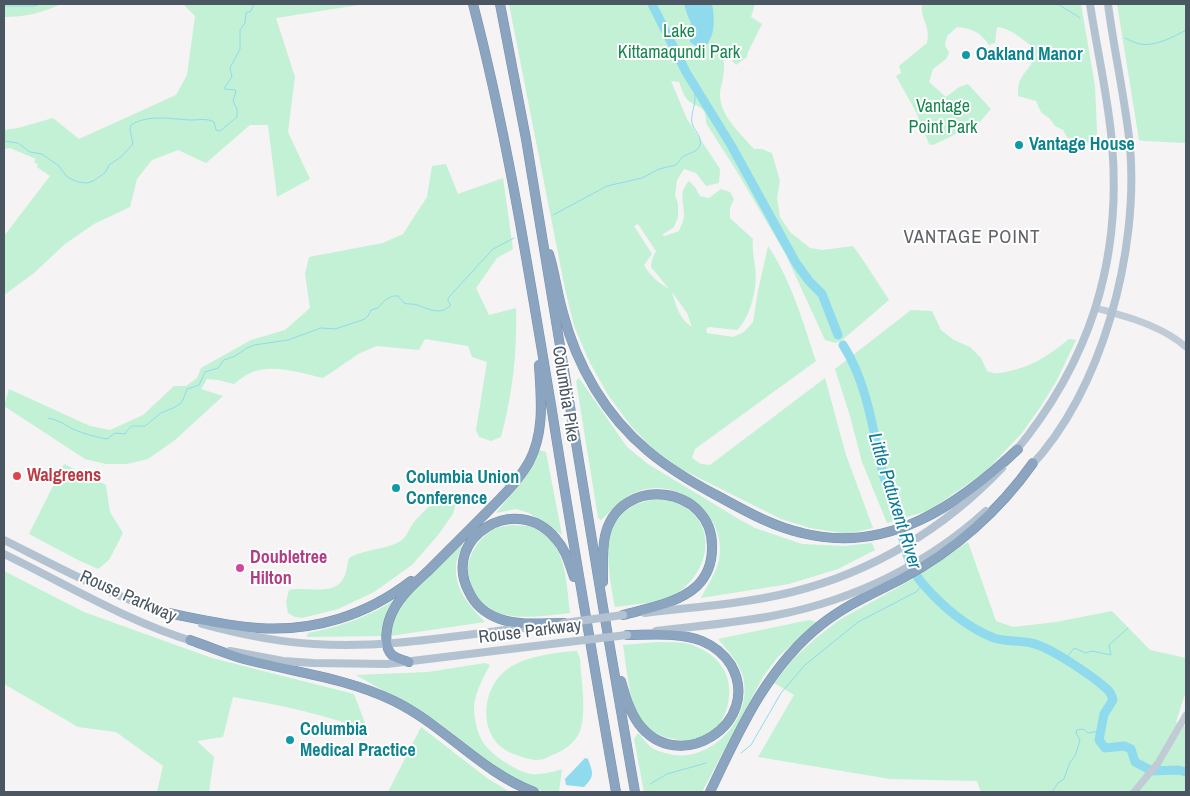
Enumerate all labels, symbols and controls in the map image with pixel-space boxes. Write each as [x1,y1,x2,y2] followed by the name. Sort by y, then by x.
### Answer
[618,21,740,64] park label: Lake Kittamaqundi Park
[976,44,1083,66] place label: Oakland Manor
[960,49,972,61] marker: Oakland Manor
[909,96,977,138] park label: Vantage Point Park
[1029,134,1135,156] place label: Vantage House
[1013,139,1025,151] marker: Vantage House
[902,227,1042,249] district label: VANTAGE POINT
[547,345,583,443] street label: Columbia Pike
[862,430,926,572] water label: Little Patuxent River
[27,465,101,487] place label: Walgreens
[406,467,519,509] place label: Columbia Union Conference
[11,470,23,482] marker: Walgreens
[390,482,402,494] marker: Columbia Union Conference
[250,547,327,590] place label: Doubletree Hilton
[234,562,246,574] marker: Doubletree Hilton
[76,566,180,628] street label: Rouse Parkway
[477,615,583,649] street label: Rouse Parkway
[300,719,416,762] place label: Columbia Medical Practice
[284,734,296,746] marker: Columbia Medical Practice

